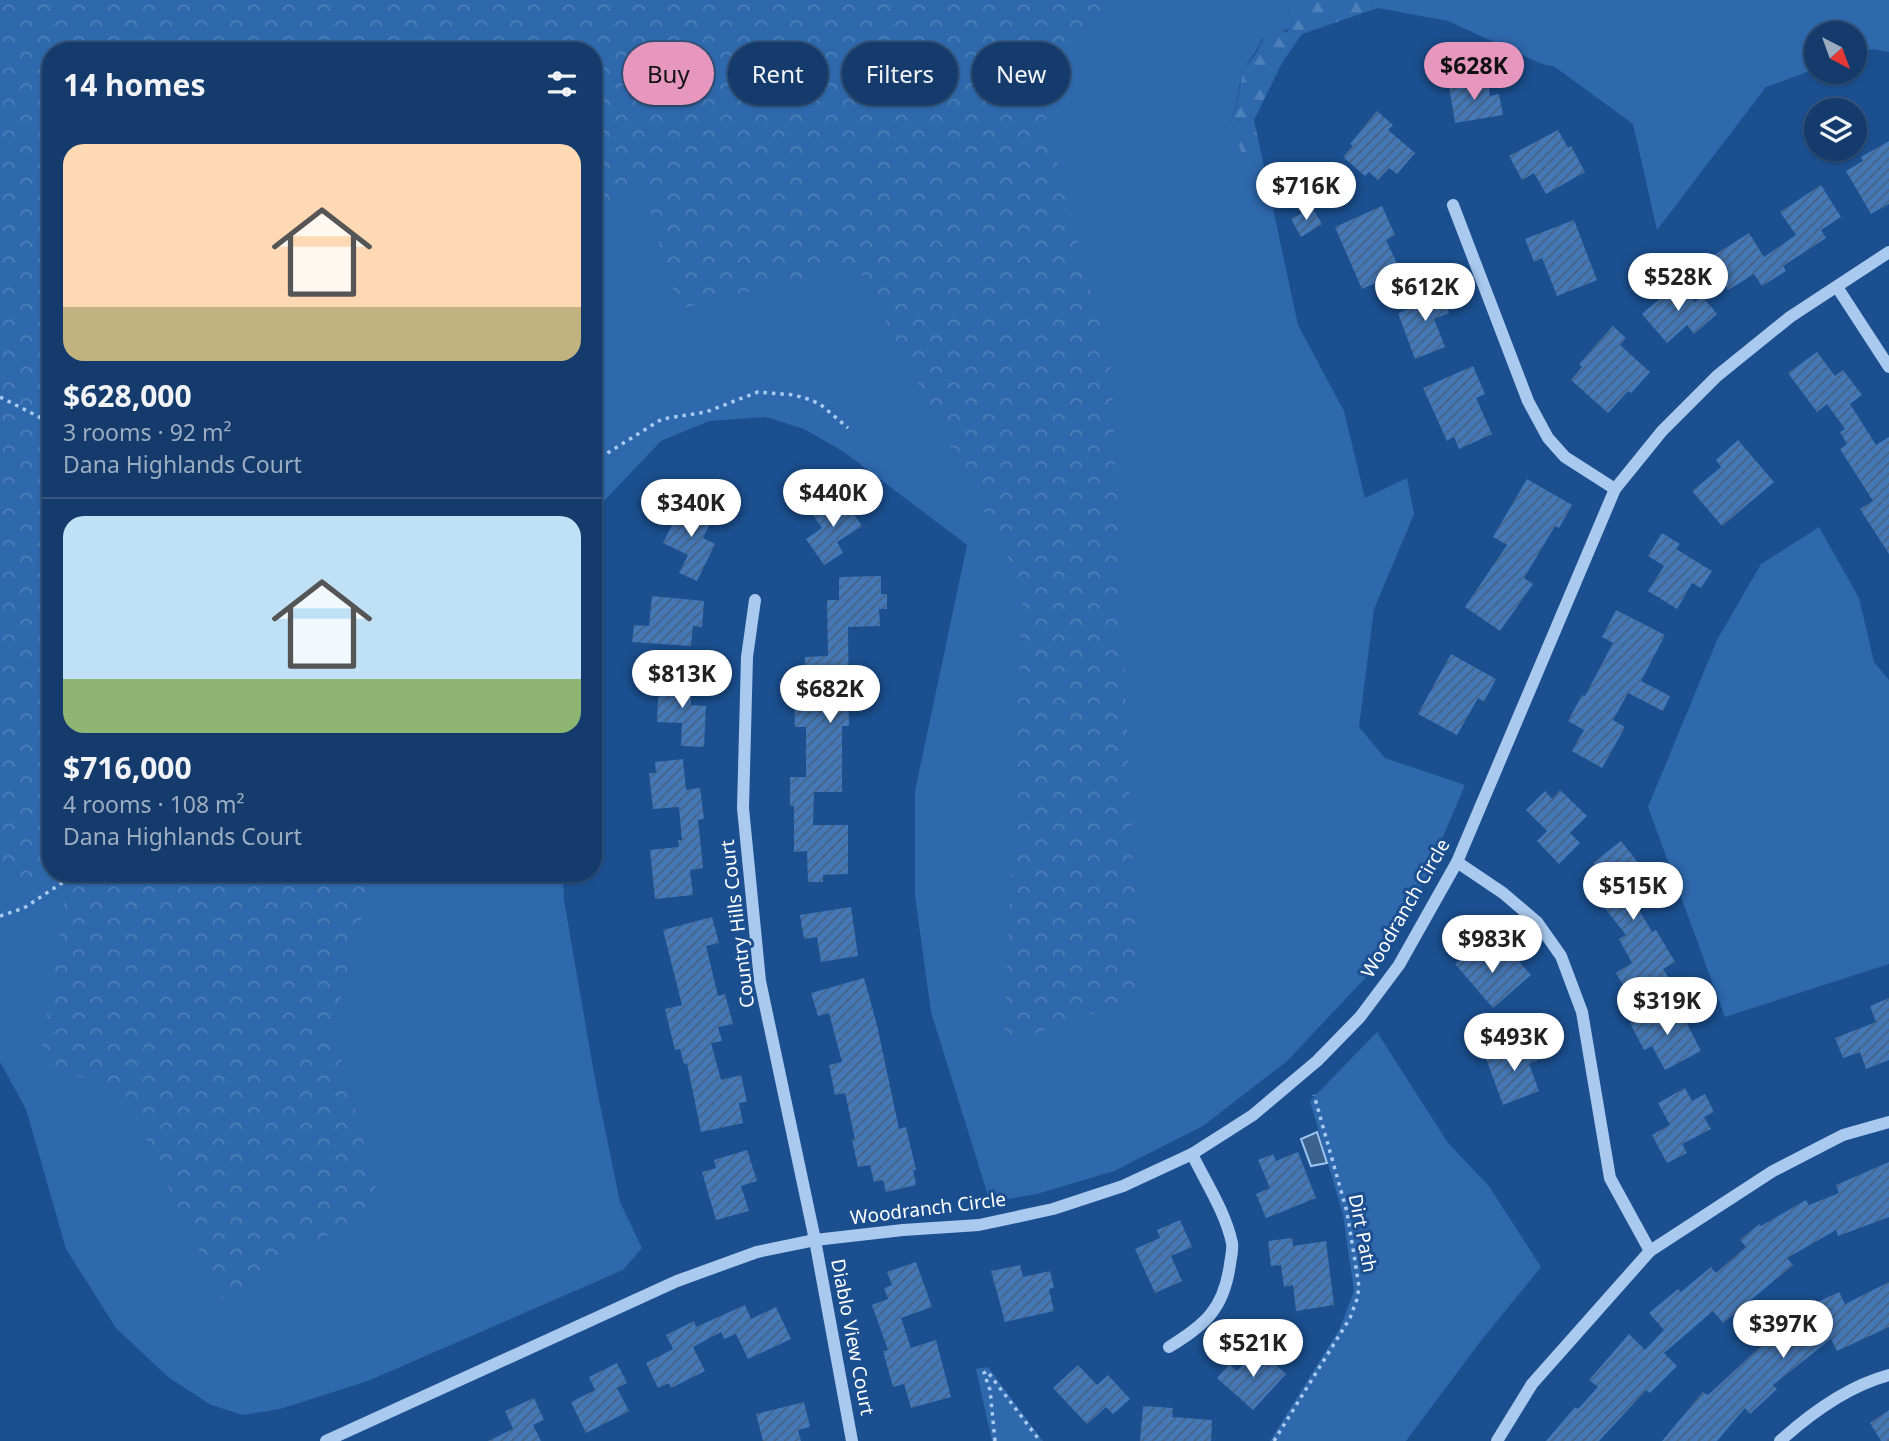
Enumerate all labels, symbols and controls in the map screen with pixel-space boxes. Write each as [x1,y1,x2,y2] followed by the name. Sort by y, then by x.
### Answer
[1804,21,1867,84] north arrow
[1804,21,1867,161] map controls
[623,42,714,105] chip: Buy
[728,42,828,105] chip: Rent
[842,42,958,105] chip: Filters
[972,42,1070,105] chip: New
[1425,42,1523,102] pin: $628K
[1440,49,1508,81] text: $628K
[63,64,206,105] text: 14 homes
[543,65,581,103] icon: filters
[1804,98,1867,161] button: layers
[1257,162,1355,222] pin: $716K
[1272,169,1340,201] text: $716K
[259,189,385,315] icon: home
[1629,254,1727,313] pin: $528K
[1644,260,1712,292] text: $528K
[1376,264,1474,323] pin: $612K
[1391,270,1459,302] text: $612K
[63,375,192,416] text: $628,000
[63,416,232,448] text: 3 rooms · 92 m²
[63,448,302,480] text: Dana Highlands Court
[784,470,882,529] pin: $440K
[799,476,867,508] text: $440K
[642,480,740,539] pin: $340K
[657,486,725,518] text: $340K
[259,561,385,687] icon: home
[633,650,731,710] pin: $813K
[648,657,716,689] text: $813K
[781,666,879,725] pin: $682K
[796,672,864,704] text: $682K
[63,747,192,788] text: $716,000
[63,788,245,820] text: 4 rooms · 108 m²
[63,820,302,852] text: Dana Highlands Court
[1355,834,1455,982] street label: Woodranch Circle
[714,838,760,1010] street label: Country Hills Court
[1584,862,1682,922] pin: $515K
[1599,869,1667,901] text: $515K
[1443,916,1541,975] pin: $983K
[1458,922,1526,954] text: $983K
[1618,978,1716,1037] pin: $319K
[1633,984,1701,1016] text: $319K
[1465,1014,1563,1073] pin: $493K
[1480,1020,1548,1052] text: $493K
[849,1186,1007,1230] street label: Woodranch Circle
[1343,1192,1383,1274] street label: Dirt Path
[825,1257,881,1418] street label: Diablo View Court
[1734,1300,1832,1360] pin: $397K
[1749,1307,1817,1339] text: $397K
[1204,1320,1302,1379] pin: $521K
[1219,1326,1287,1358] text: $521K

